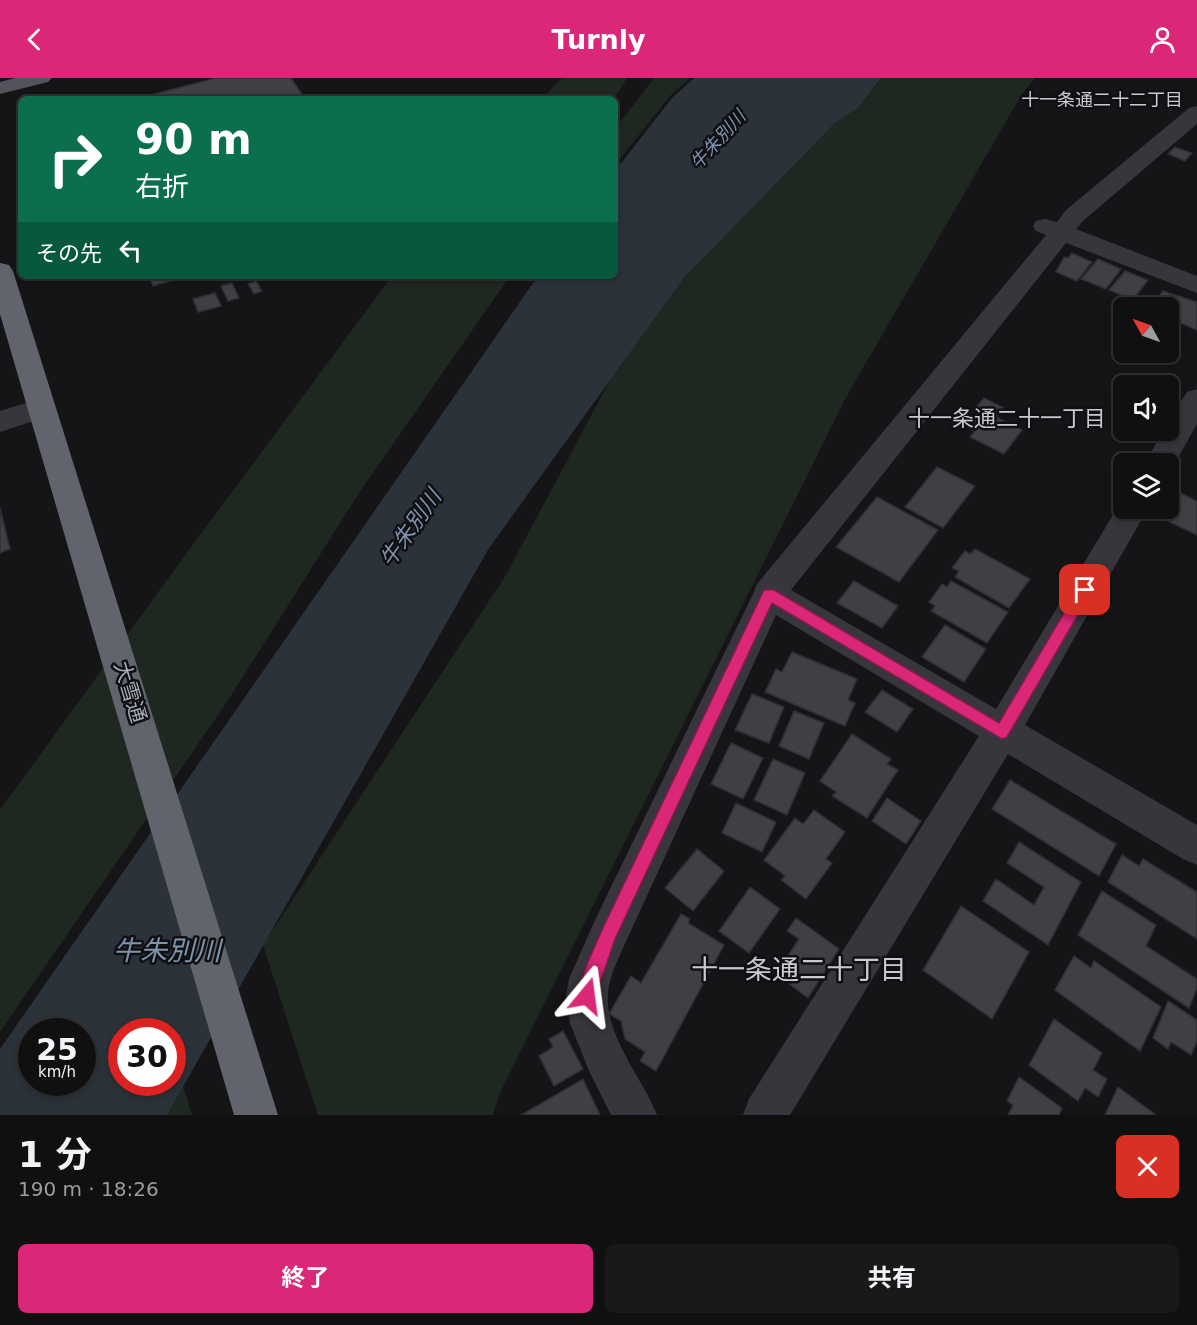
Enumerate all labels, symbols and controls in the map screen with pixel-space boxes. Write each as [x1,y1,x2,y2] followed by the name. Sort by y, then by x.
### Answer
[18,23,51,56] icon: back
[1146,23,1179,56] icon: person
[551,24,646,55] text: Turnly
[1021,89,1183,110] district label: 十一条通二十二丁目
[686,104,751,173] water label: 牛朱別川
[135,115,252,164] text: 90 m
[36,120,114,198] icon: right
[135,171,189,202] text: 右折
[114,234,147,267] icon: left
[36,241,102,266] text: その先
[1113,297,1179,363] north arrow
[1113,297,1179,519] map controls
[1113,375,1179,441] button: sound
[908,406,1106,431] district label: 十一条通二十一丁目
[1113,453,1179,519] button: layers
[375,483,447,572] water label: 牛朱別川
[1059,564,1110,615] pin
[1068,573,1101,606] icon: arrive
[109,658,151,726] street label: 大雪通
[113,935,224,966] water label: 牛朱別川
[691,954,907,985] district label: 十一条通二十丁目
[555,964,619,1028] position arrow
[108,1018,186,1096] speed limit sign: 30
[36,1032,78,1067] text: 25
[38,1063,76,1081] text: km/h
[18,1134,92,1175] text: 1 分
[1116,1135,1179,1198] button: close
[18,1177,159,1201] text: 190 m · 18:26
[18,1244,593,1313] button: 終了
[605,1244,1179,1313] button: 共有

